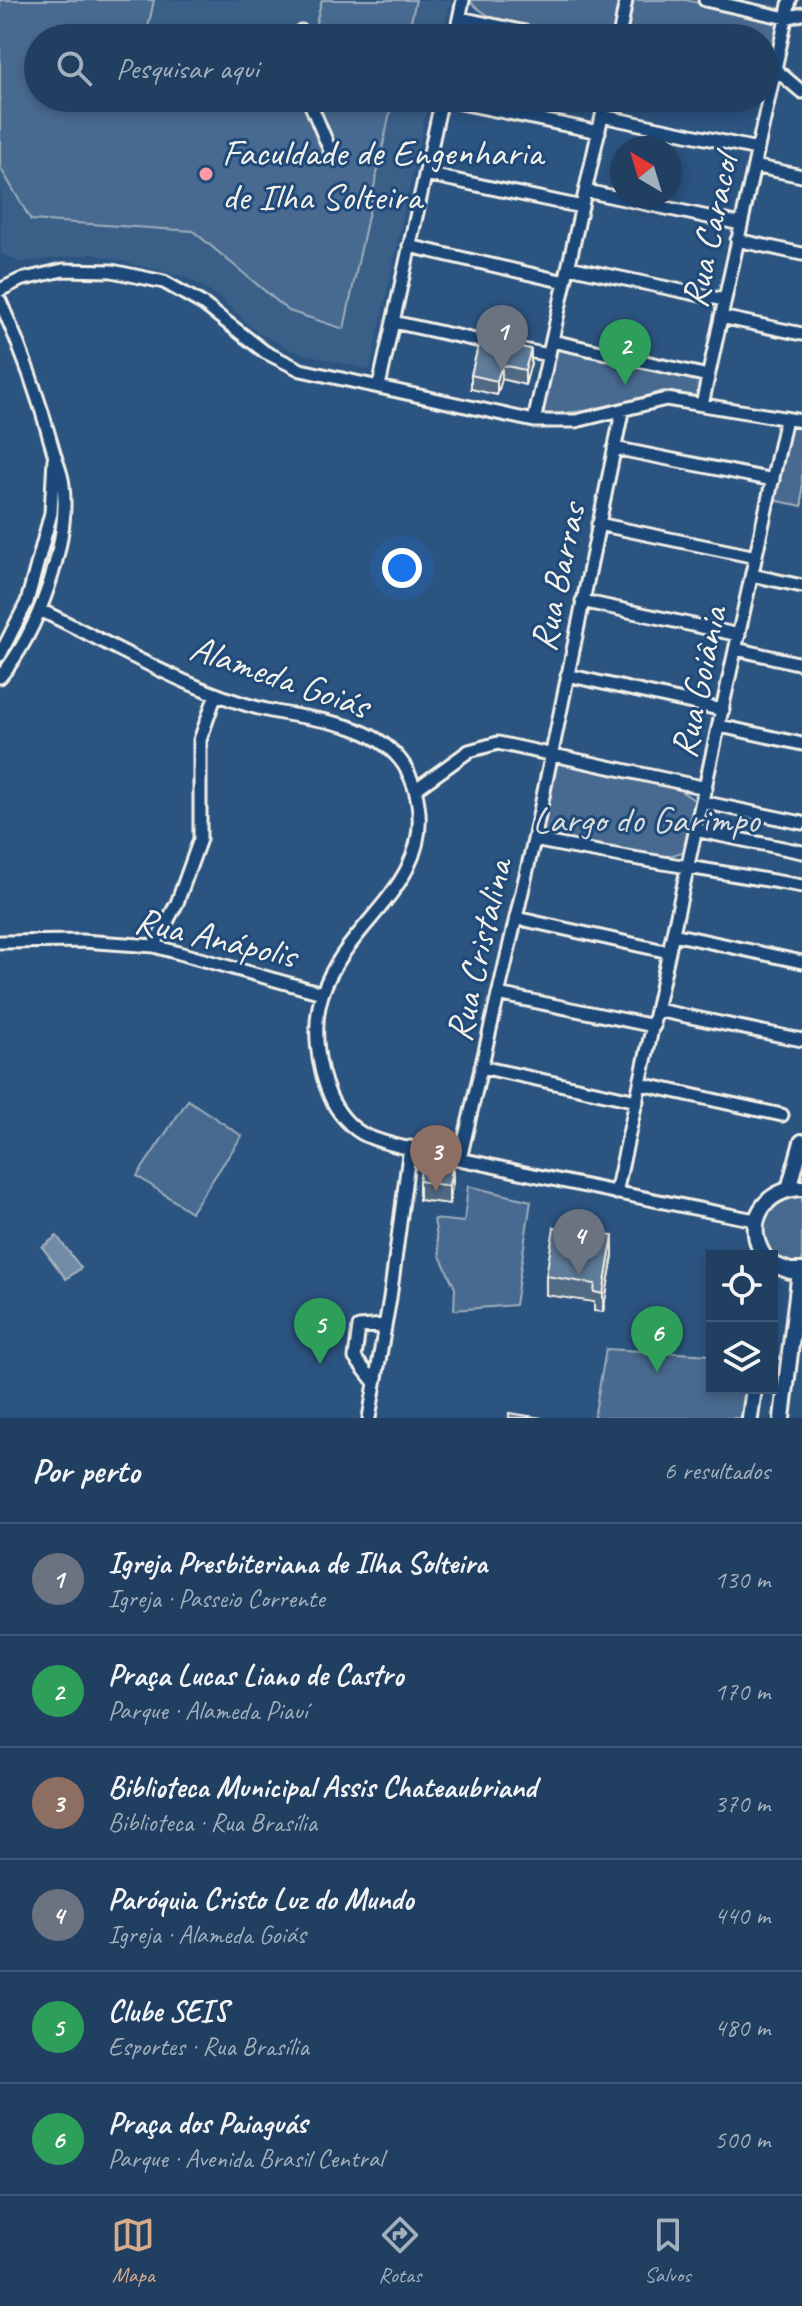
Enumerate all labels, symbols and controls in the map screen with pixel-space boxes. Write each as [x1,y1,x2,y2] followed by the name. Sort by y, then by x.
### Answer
[24,24,778,112] search box
[52,46,96,90] icon: search
[116,49,259,87] text: Pesquisar aqui
[222,129,546,220] place label: Faculdade de Engenharia de Ilha Solteira
[610,136,682,208] north arrow
[670,144,750,312] street label: Rua Caracol
[197,165,215,183] marker: Faculdade de Engenharia de Ilha Solteira
[476,305,528,371] pin: 1
[599,319,651,385] pin: 2
[519,496,597,655] street label: Rua Barras
[382,548,422,588] your location
[660,600,738,762] street label: Rua Goiânia
[184,624,379,730] street label: Alameda Goiás
[532,796,761,843] park label: Largo do Garimpo
[435,851,523,1046] street label: Rua Cristalina
[130,896,304,980] street label: Rua Anápolis
[410,1125,462,1191] pin: 3
[553,1209,605,1275] pin: 4
[706,1250,778,1394] map controls
[706,1250,778,1322] button: locate
[294,1298,346,1364] pin: 5
[631,1306,683,1372] pin: 6
[706,1322,778,1394] button: layers
[32,1449,140,1492] text: Por perto
[664,1454,770,1487] text: 6 resultados
[108,1544,487,1582] text: Igreja Presbiteriana de Ilha Solteira
[52,1563,64,1596] text: 1
[714,1563,770,1596] text: 130 m
[108,1582,325,1615] text: Igreja · Passeio Corrente
[108,1656,403,1694] text: Praça Lucas Liano de Castro
[52,1675,64,1708] text: 2
[714,1675,770,1708] text: 170 m
[108,1694,308,1727] text: Parque · Alameda Piauí
[108,1768,536,1806] text: Biblioteca Municipal Assis Chateaubriand
[52,1787,64,1820] text: 3
[714,1787,770,1820] text: 370 m
[108,1806,317,1839] text: Biblioteca · Rua Brasília
[108,1880,413,1918] text: Paróquia Cristo Luz do Mundo
[52,1899,64,1932] text: 4
[714,1899,770,1932] text: 440 m
[108,1918,306,1951] text: Igreja · Alameda Goiás
[108,1992,228,2030] text: Clube SEIS
[52,2011,64,2044] text: 5
[714,2011,770,2044] text: 480 m
[108,2030,309,2063] text: Esportes · Rua Brasília
[108,2104,307,2142] text: Praça dos Paiaguás
[52,2123,64,2156] text: 6
[714,2123,770,2156] text: 500 m
[108,2142,383,2175] text: Parque · Avenida Brasil Central
[111,2213,155,2289] tab: Mapa
[378,2213,422,2289] tab: Rotas
[644,2213,691,2289] tab: Salvos

